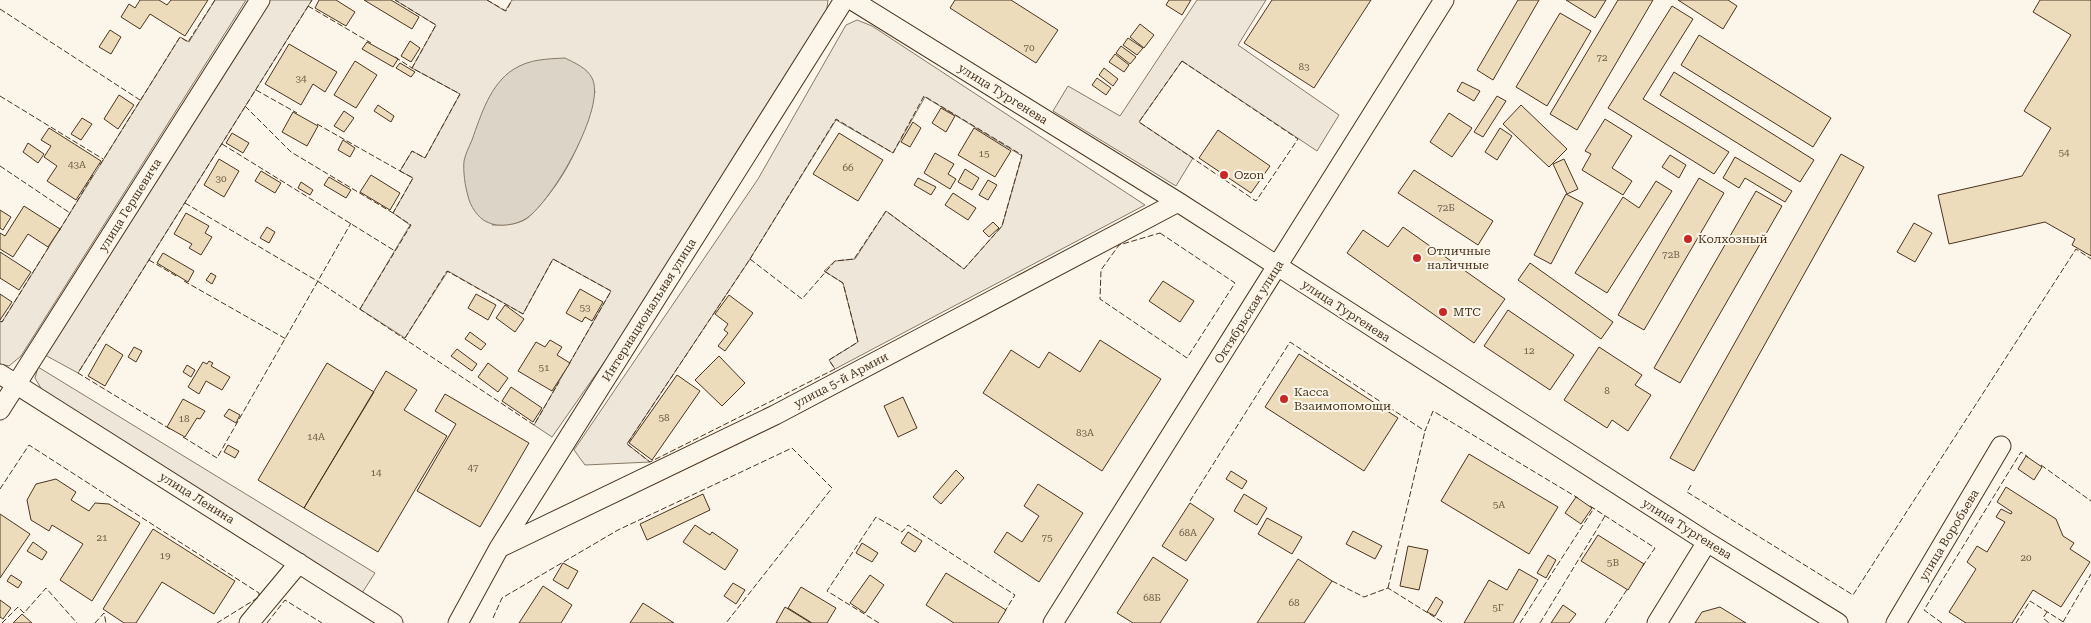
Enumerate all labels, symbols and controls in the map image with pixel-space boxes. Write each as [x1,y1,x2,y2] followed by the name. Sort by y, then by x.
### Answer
[1023,42,1035,53] house number: 70
[1596,52,1608,63] house number: 72
[956,61,1051,127] street label: улица Тургенева
[1298,61,1310,72] house number: 83
[295,73,307,84] house number: 34
[2058,147,2070,158] house number: 54
[978,148,990,159] house number: 15
[96,156,164,254] street label: улица Гершевича
[68,159,86,170] house number: 43А
[842,162,854,173] house number: 66
[1234,168,1265,182] place label: Ozon
[1218,169,1230,181] marker: Ozon
[215,173,227,184] house number: 30
[1437,202,1455,213] house number: 72Б
[1698,232,1768,246] place label: Колхозный
[1682,233,1694,245] marker: Колхозный
[599,236,699,384] street label: Интернациональная улица
[1427,244,1491,272] place label: Отличные наличные
[1662,249,1680,260] house number: 72В
[1411,252,1423,264] marker: Отличные наличные
[1212,257,1287,366] street label: Октябрьская улица
[1299,277,1393,345] street label: улица Тургенева
[579,302,591,313] house number: 53
[1453,305,1481,319] place label: МТС
[1437,306,1449,318] marker: МТС
[1523,345,1535,356] house number: 12
[791,349,891,411] street label: улица 5-й Армии
[538,362,550,373] house number: 51
[1294,385,1391,413] place label: Касса Взаимопомощи
[1604,385,1610,396] house number: 8
[1278,393,1290,405] marker: Касса Взаимопомощи
[658,412,670,423] house number: 58
[178,413,190,424] house number: 18
[1076,427,1094,438] house number: 83А
[307,431,325,442] house number: 14А
[467,462,479,473] house number: 47
[370,467,382,478] house number: 14
[157,469,237,527] street label: улица Ленина
[1916,486,1982,583] street label: улица Воробьева
[1640,496,1735,562] street label: улица Тургенева
[1493,499,1505,510] house number: 5А
[1179,527,1197,538] house number: 68А
[96,532,108,543] house number: 21
[1041,532,1053,543] house number: 75
[159,550,171,561] house number: 19
[2020,552,2032,563] house number: 20
[1607,557,1619,568] house number: 5В
[1143,592,1161,603] house number: 68Б
[1288,597,1300,608] house number: 68
[1492,602,1504,613] house number: 5Г

